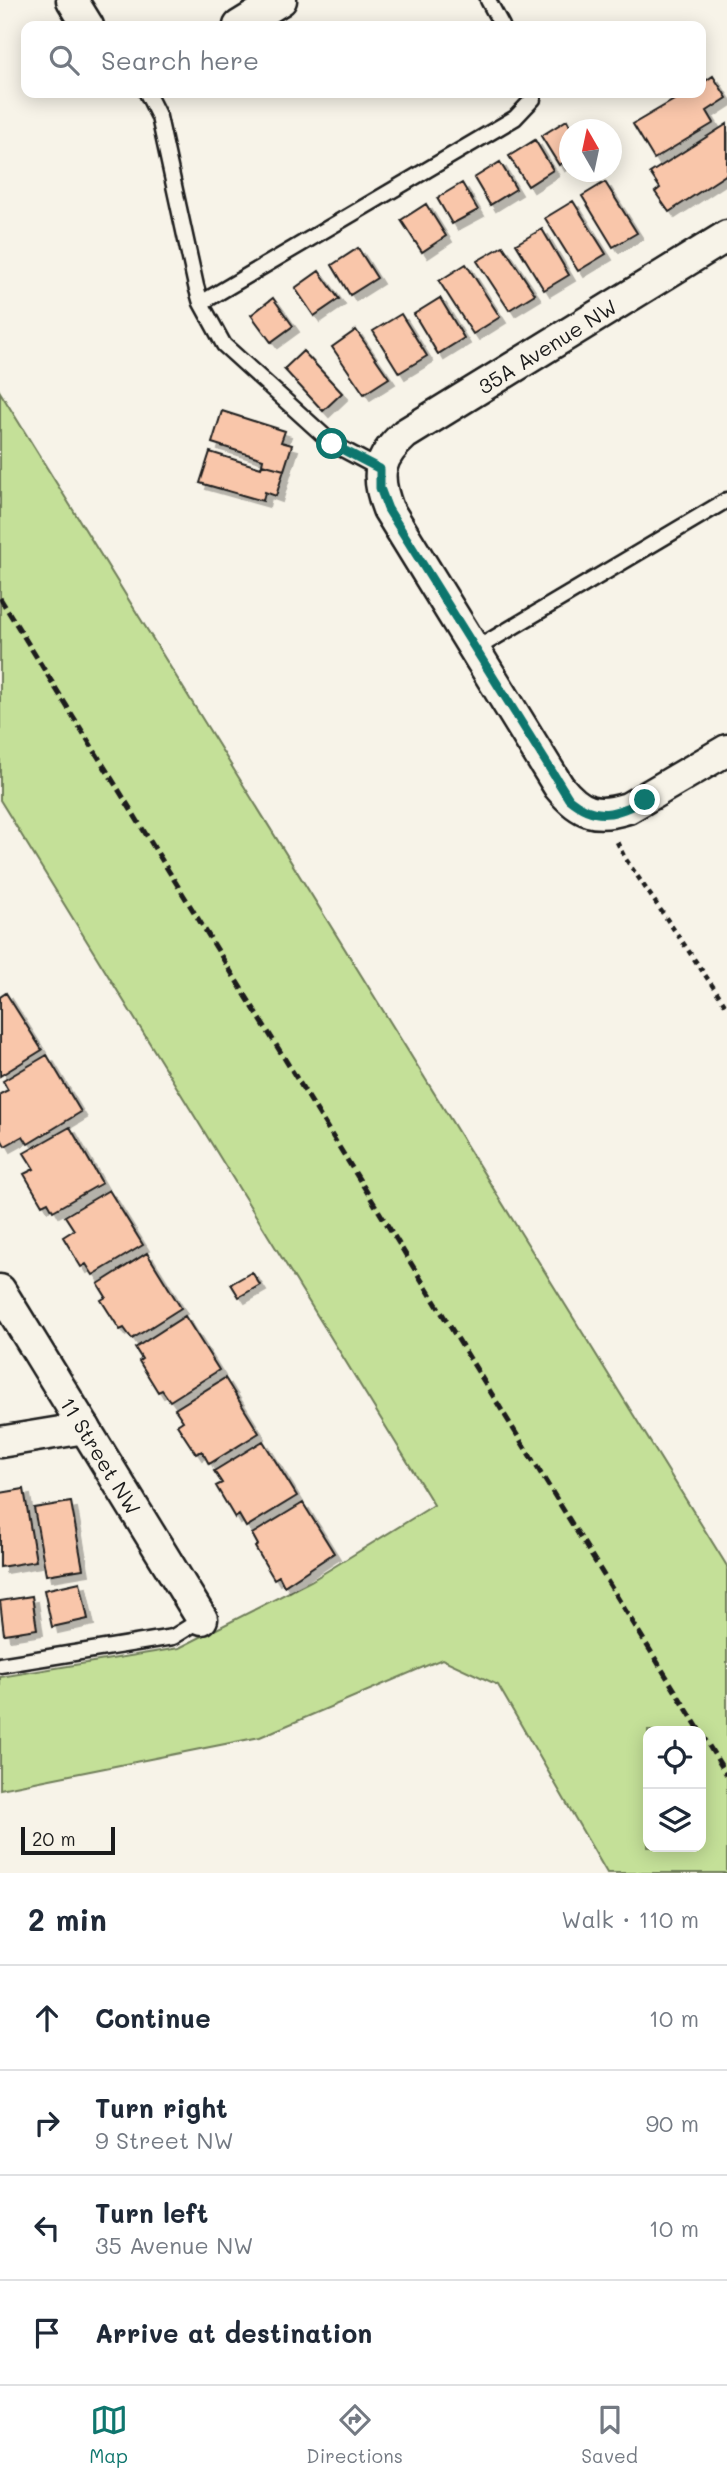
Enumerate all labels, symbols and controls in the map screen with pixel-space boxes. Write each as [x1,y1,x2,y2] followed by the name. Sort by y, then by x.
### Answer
[21,21,706,98] search box
[45,41,83,79] icon: search
[101,43,259,77] text: Search here
[559,119,622,182] north arrow
[472,292,622,400] street label: 35A Avenue NW
[316,428,347,459] route start
[629,784,660,815] route end
[55,1392,148,1519] street label: 11 Street NW
[643,1726,706,1852] map controls
[643,1726,706,1789] button: locate
[643,1789,706,1852] button: layers
[21,1824,116,1856] scale bar
[32,1826,76,1851] text: 20 m
[28,1899,107,1939] text: 2 min
[561,1904,699,1934] text: Walk · 110 m
[28,1999,66,2037] icon: ahead
[95,2001,211,2035] text: Continue
[649,2003,699,2033] text: 10 m
[95,2091,228,2125] text: Turn right
[28,2104,66,2142] icon: right
[646,2108,699,2138] text: 90 m
[95,2125,234,2155] text: 9 Street NW
[95,2196,208,2230] text: Turn left
[28,2209,66,2247] icon: left
[649,2213,699,2243] text: 10 m
[95,2230,253,2260] text: 35 Avenue NW
[28,2314,66,2352] icon: arrive
[95,2316,372,2350] text: Arrive at destination
[89,2401,128,2468] tab: Map
[306,2401,403,2468] tab: Directions
[581,2401,638,2468] tab: Saved

